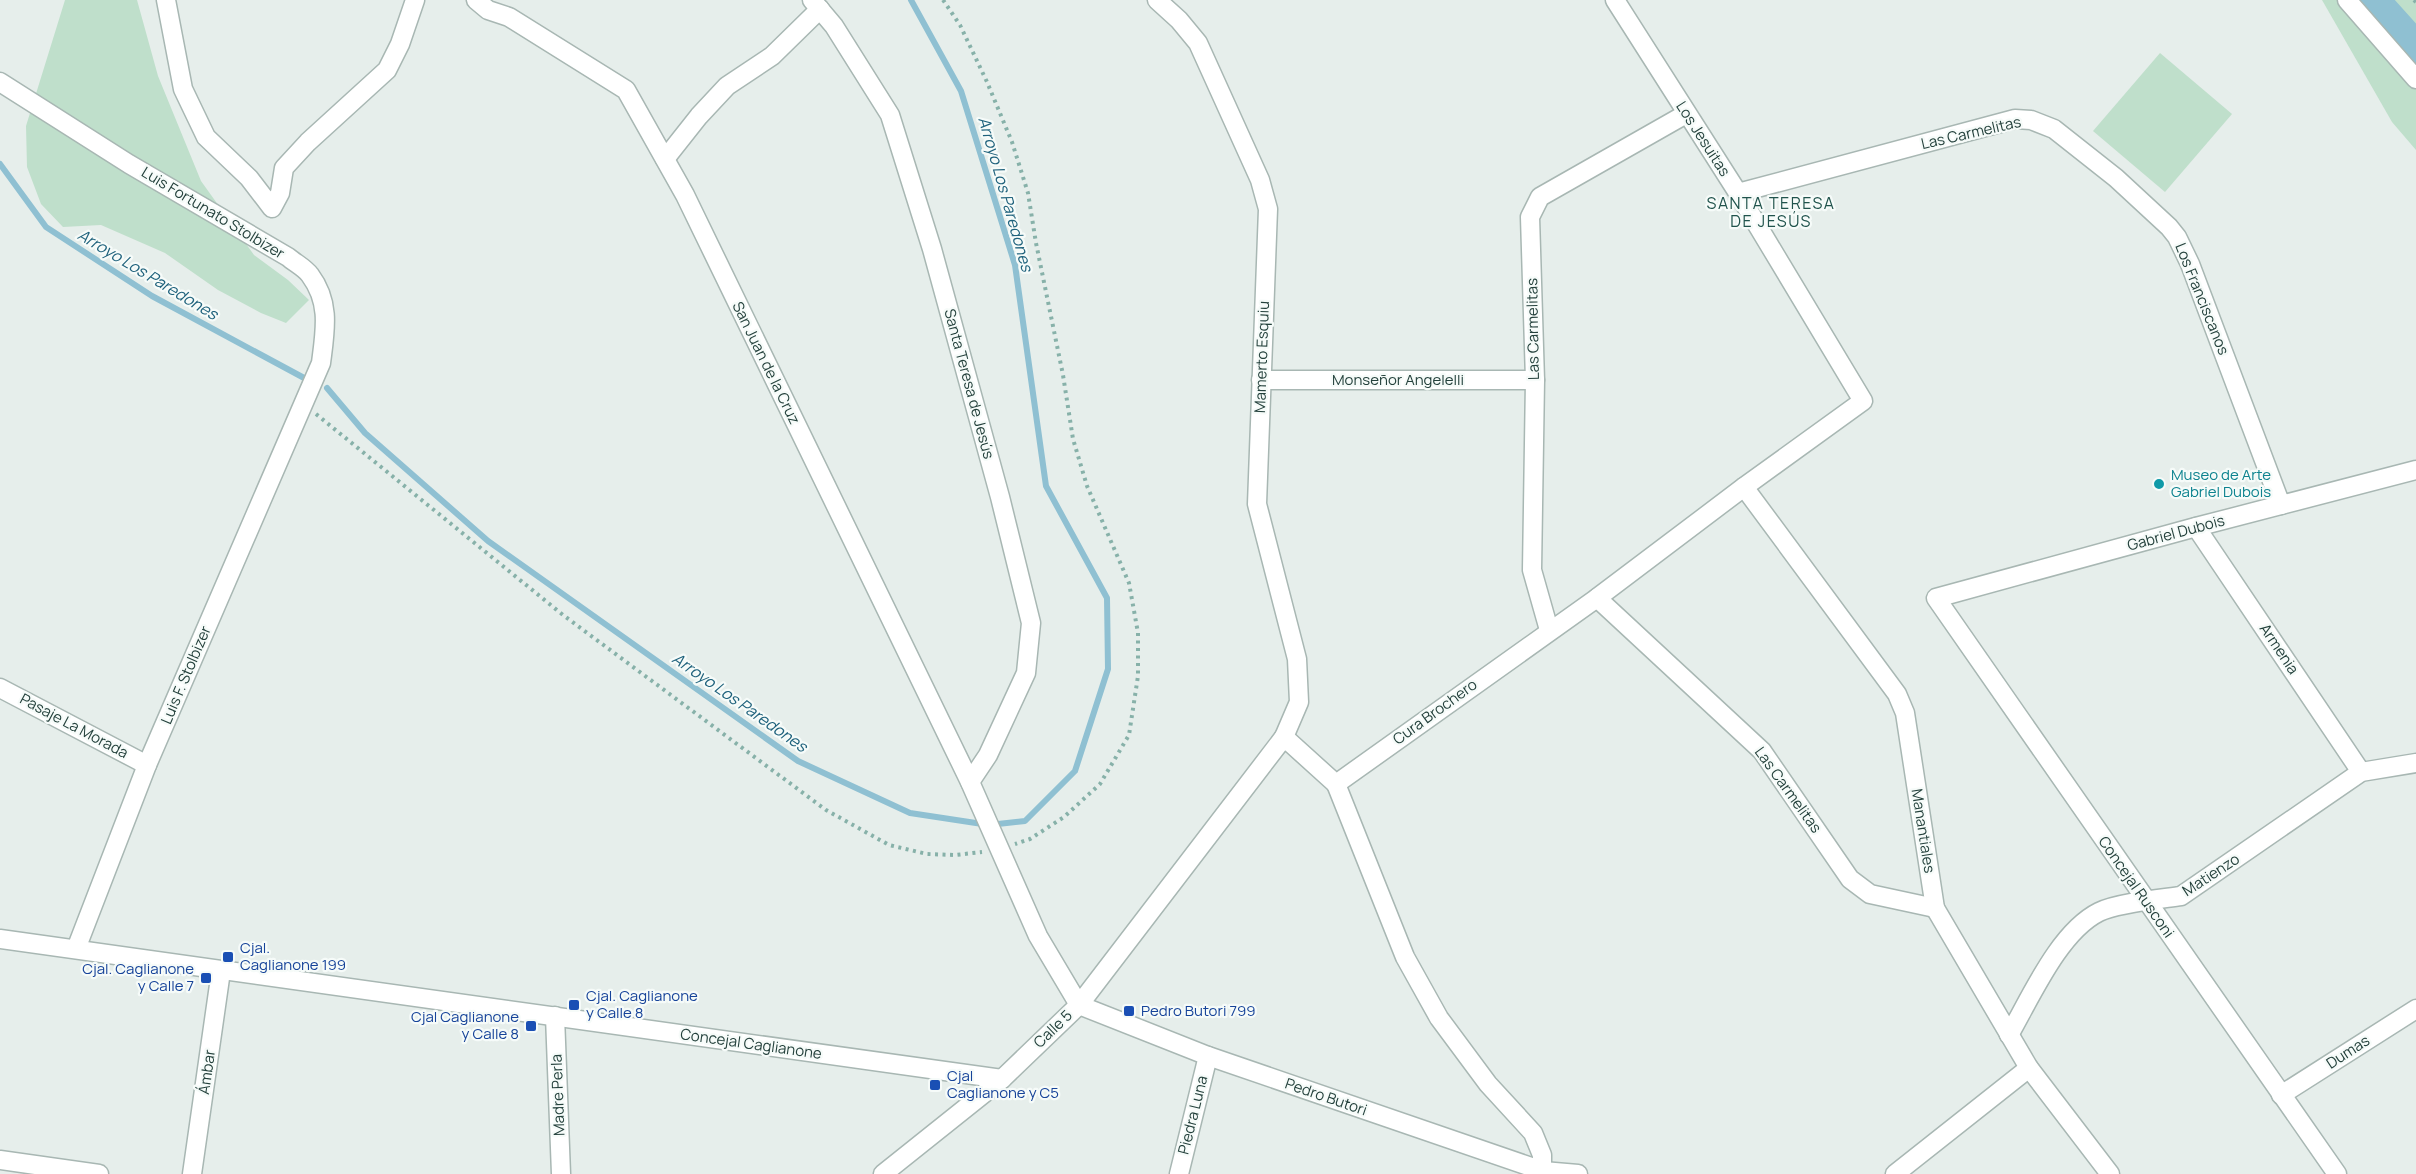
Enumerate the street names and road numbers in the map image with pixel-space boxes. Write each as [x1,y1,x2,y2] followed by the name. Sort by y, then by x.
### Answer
[1671,97,1736,180] street label: Los Jesuitas
[1919,111,2023,154] street label: Las Carmelitas
[138,161,289,264] street label: Luis Fortunato Stolbizer
[2170,240,2234,358] street label: Los Franciscanos
[1521,278,1544,380] street label: Las Carmelitas
[728,298,805,428] street label: San Juan de la Cruz
[1249,301,1274,413] street label: Mamerto Esquiu
[939,306,1000,461] street label: Santa Teresa de Jesús
[1332,369,1464,390] street label: Monseñor Angelelli
[2125,509,2227,556] street label: Gabriel Dubois
[2255,619,2304,678] street label: Armenia
[155,622,216,727] street label: Luis F. Stolbizer
[1388,674,1481,749] street label: Cura Brochero
[16,688,132,763] street label: Pasaje La Morada
[1750,742,1827,837] street label: Las Carmelitas
[1906,787,1941,875] street label: Manantiales
[2094,832,2179,942] street label: Concejal Rusconi
[2178,848,2243,901] street label: Matienzo
[1029,1005,1077,1052] street label: Calle 5
[679,1023,823,1064] street label: Concejal Caglianone
[2322,1030,2374,1073] street label: Dumas
[193,1048,220,1096] street label: Ámbar
[546,1054,569,1136] street label: Madre Perla
[1173,1073,1212,1156] street label: Piedra Luna
[1282,1073,1370,1120] street label: Pedro Butori

